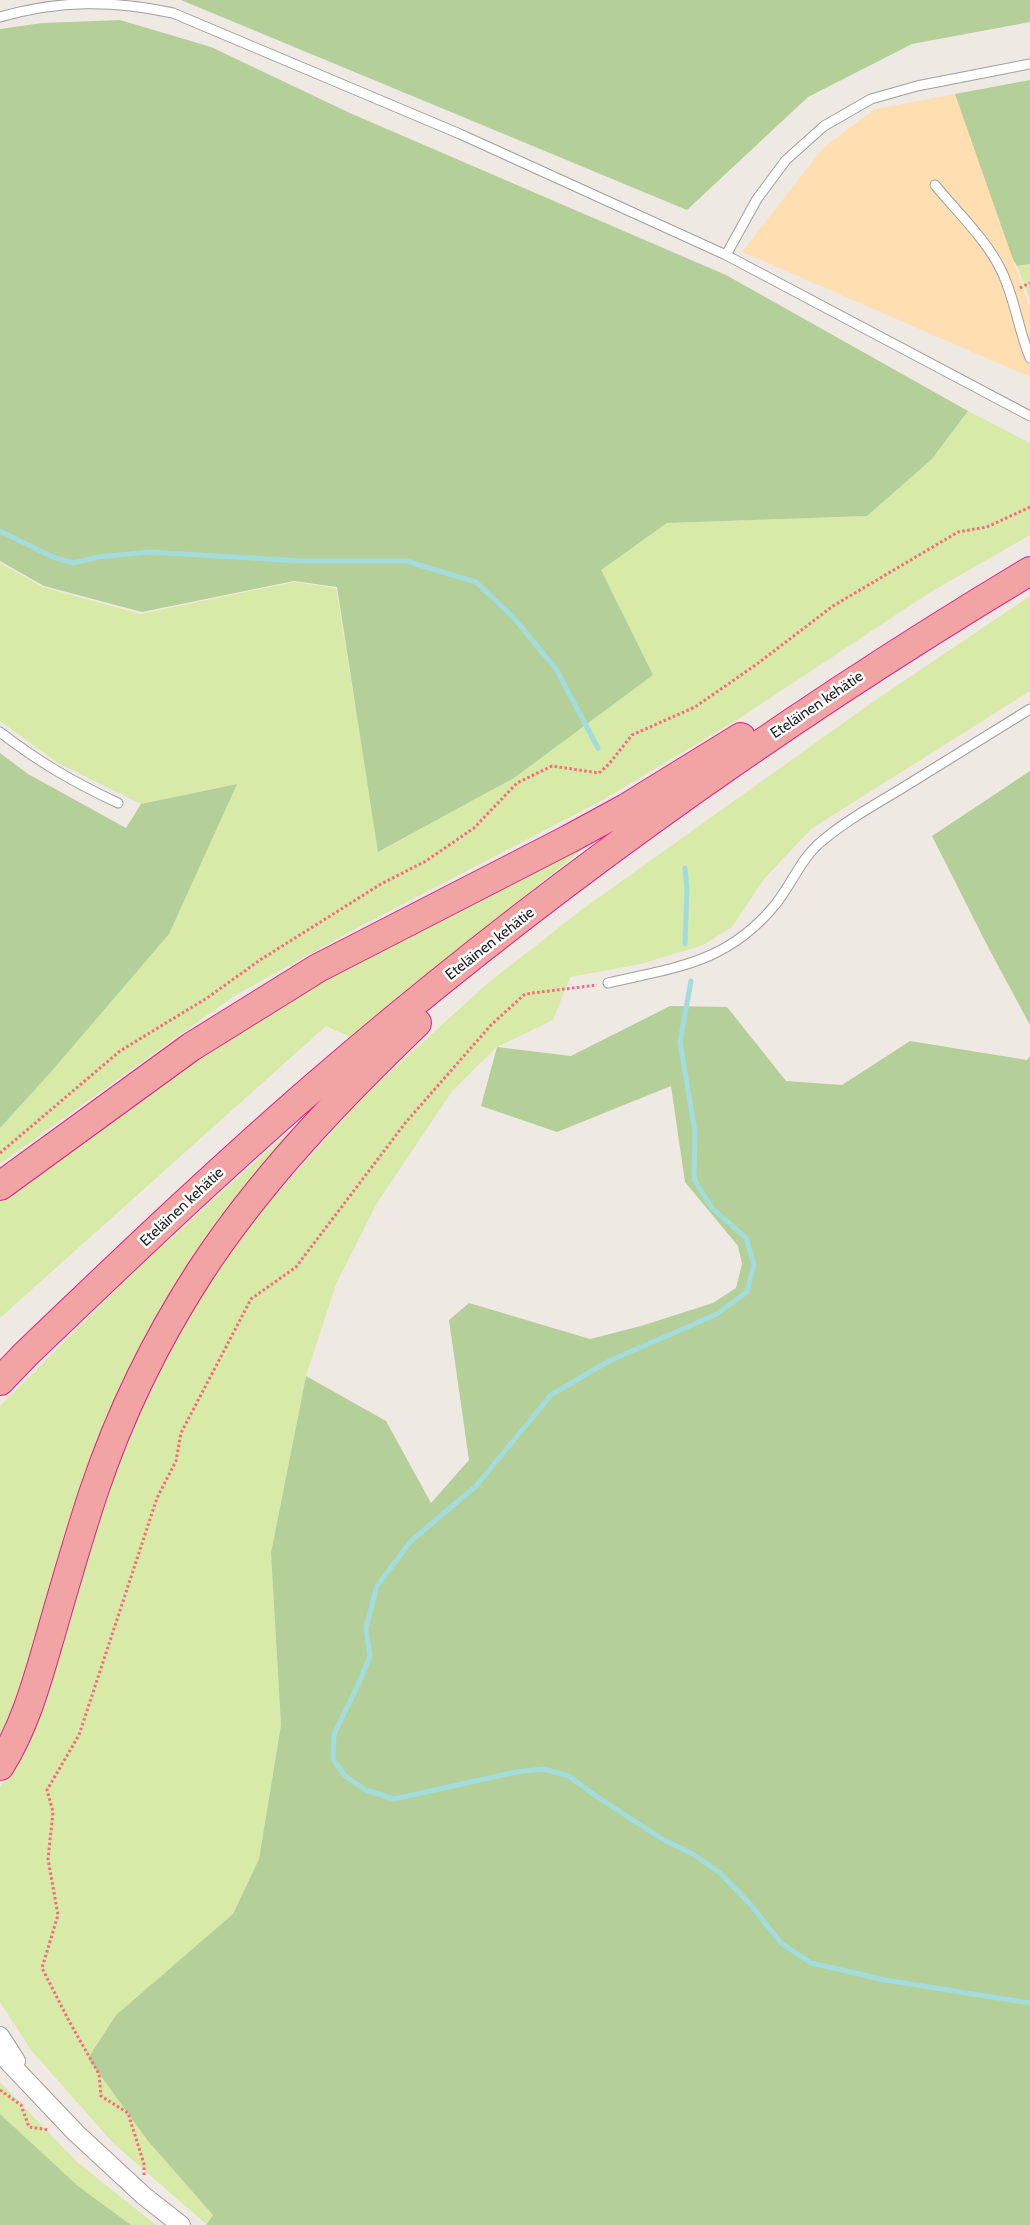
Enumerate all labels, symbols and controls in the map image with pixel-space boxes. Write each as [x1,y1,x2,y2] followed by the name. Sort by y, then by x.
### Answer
[767,667,867,743] street label: Eteläinen kehätie
[442,904,538,984] street label: Eteläinen kehätie
[136,1164,228,1250] street label: Eteläinen kehätie

